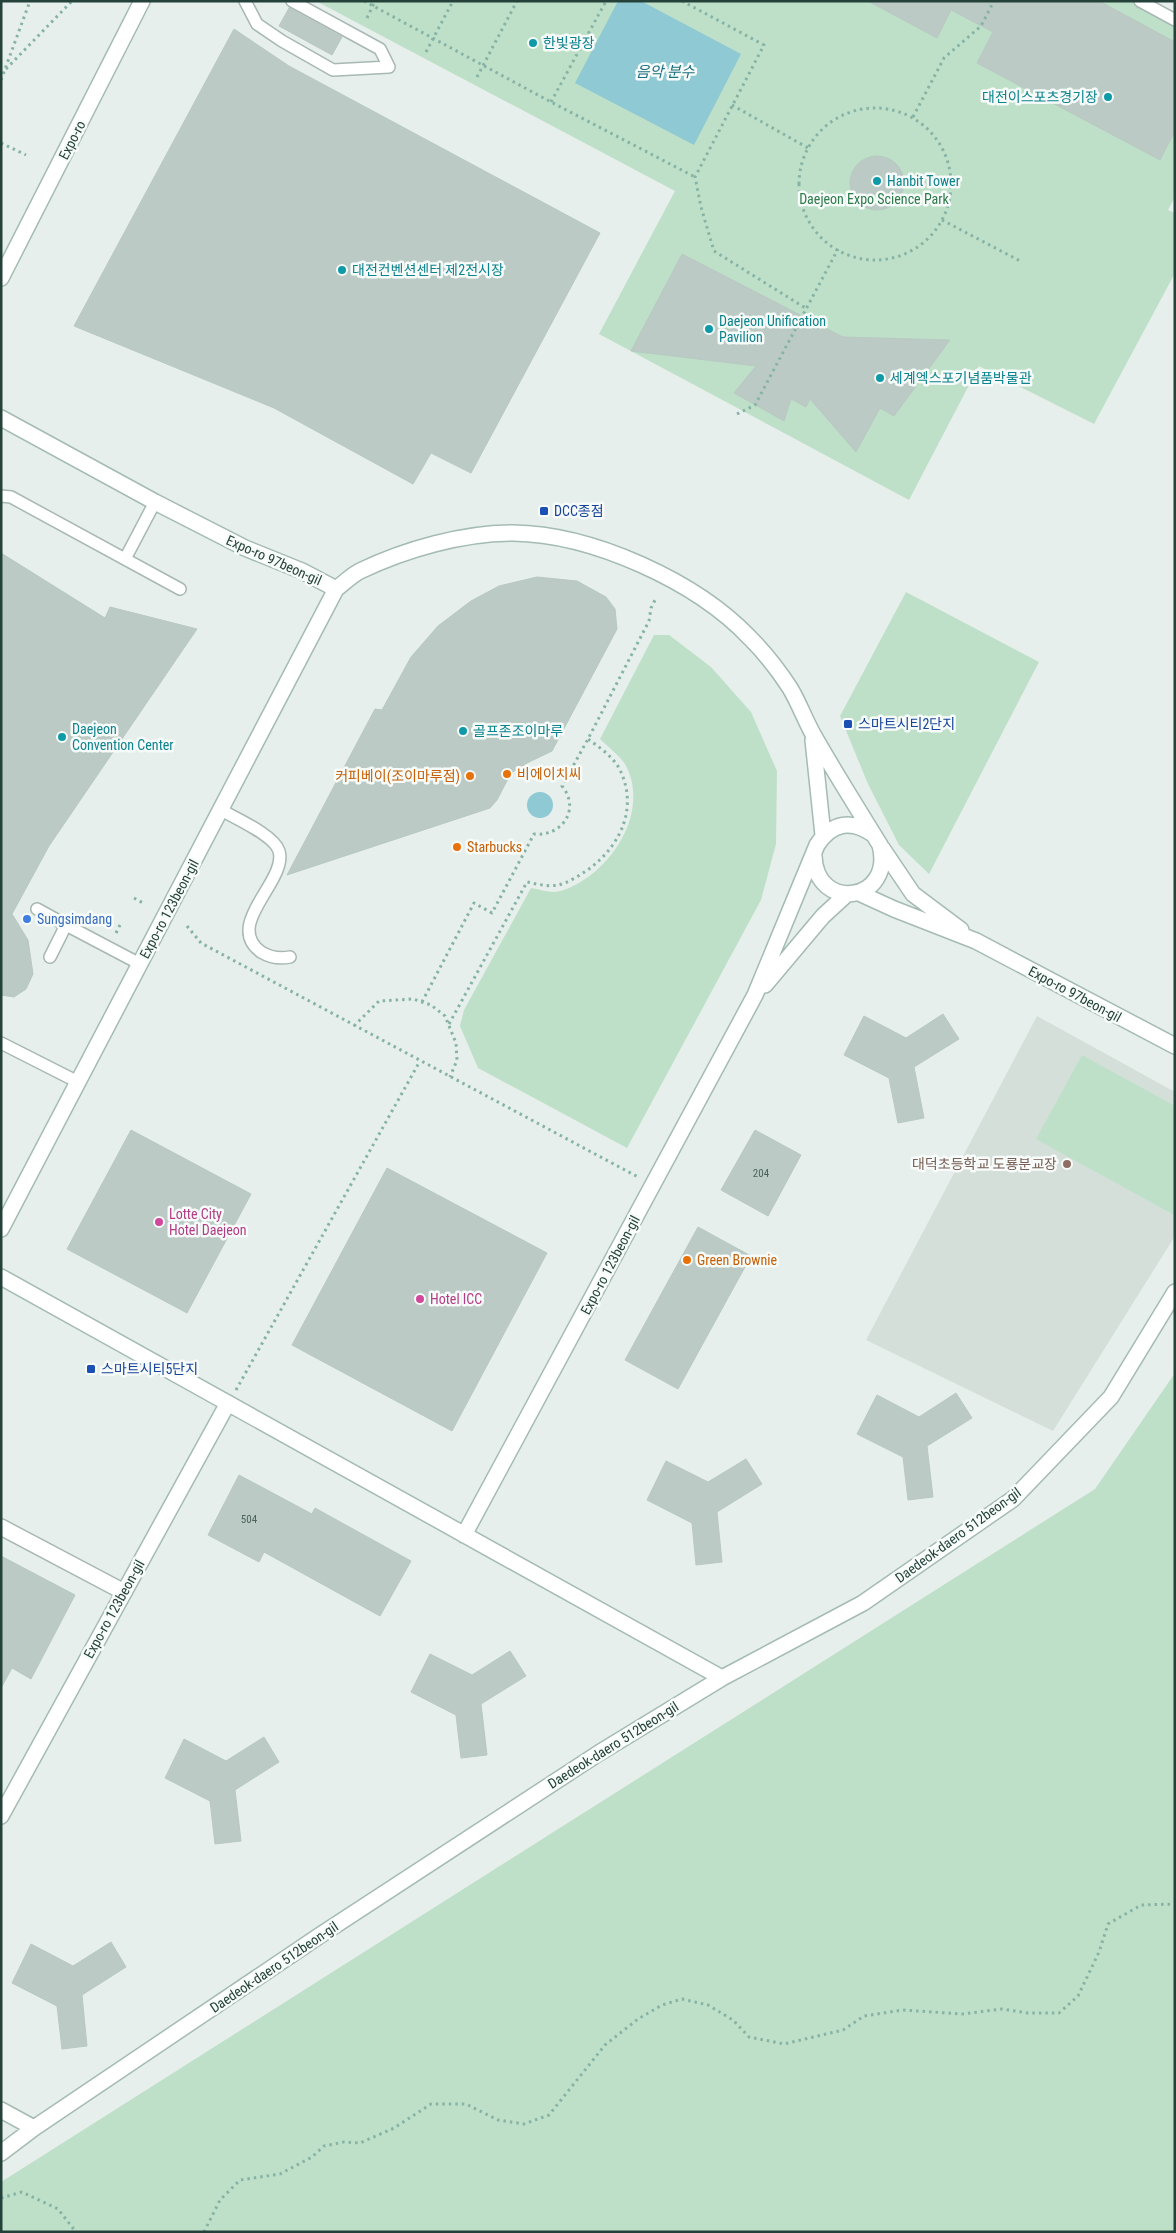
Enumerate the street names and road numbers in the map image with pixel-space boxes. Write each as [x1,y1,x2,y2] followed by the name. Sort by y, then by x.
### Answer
[55,118,89,162] street label: Expo-ro
[224,532,324,588] street label: Expo-ro 97beon-gil
[136,857,202,961] street label: Expo-ro 123beon-gil
[1026,963,1124,1025] street label: Expo-ro 97beon-gil
[577,1213,643,1317] street label: Expo-ro 123beon-gil
[892,1484,1024,1586] street label: Daedeok-daero 512beon-gil
[80,1557,148,1661] street label: Expo-ro 123beon-gil
[545,1698,681,1792] street label: Daedeok-daero 512beon-gil
[207,1918,341,2016] street label: Daedeok-daero 512beon-gil

